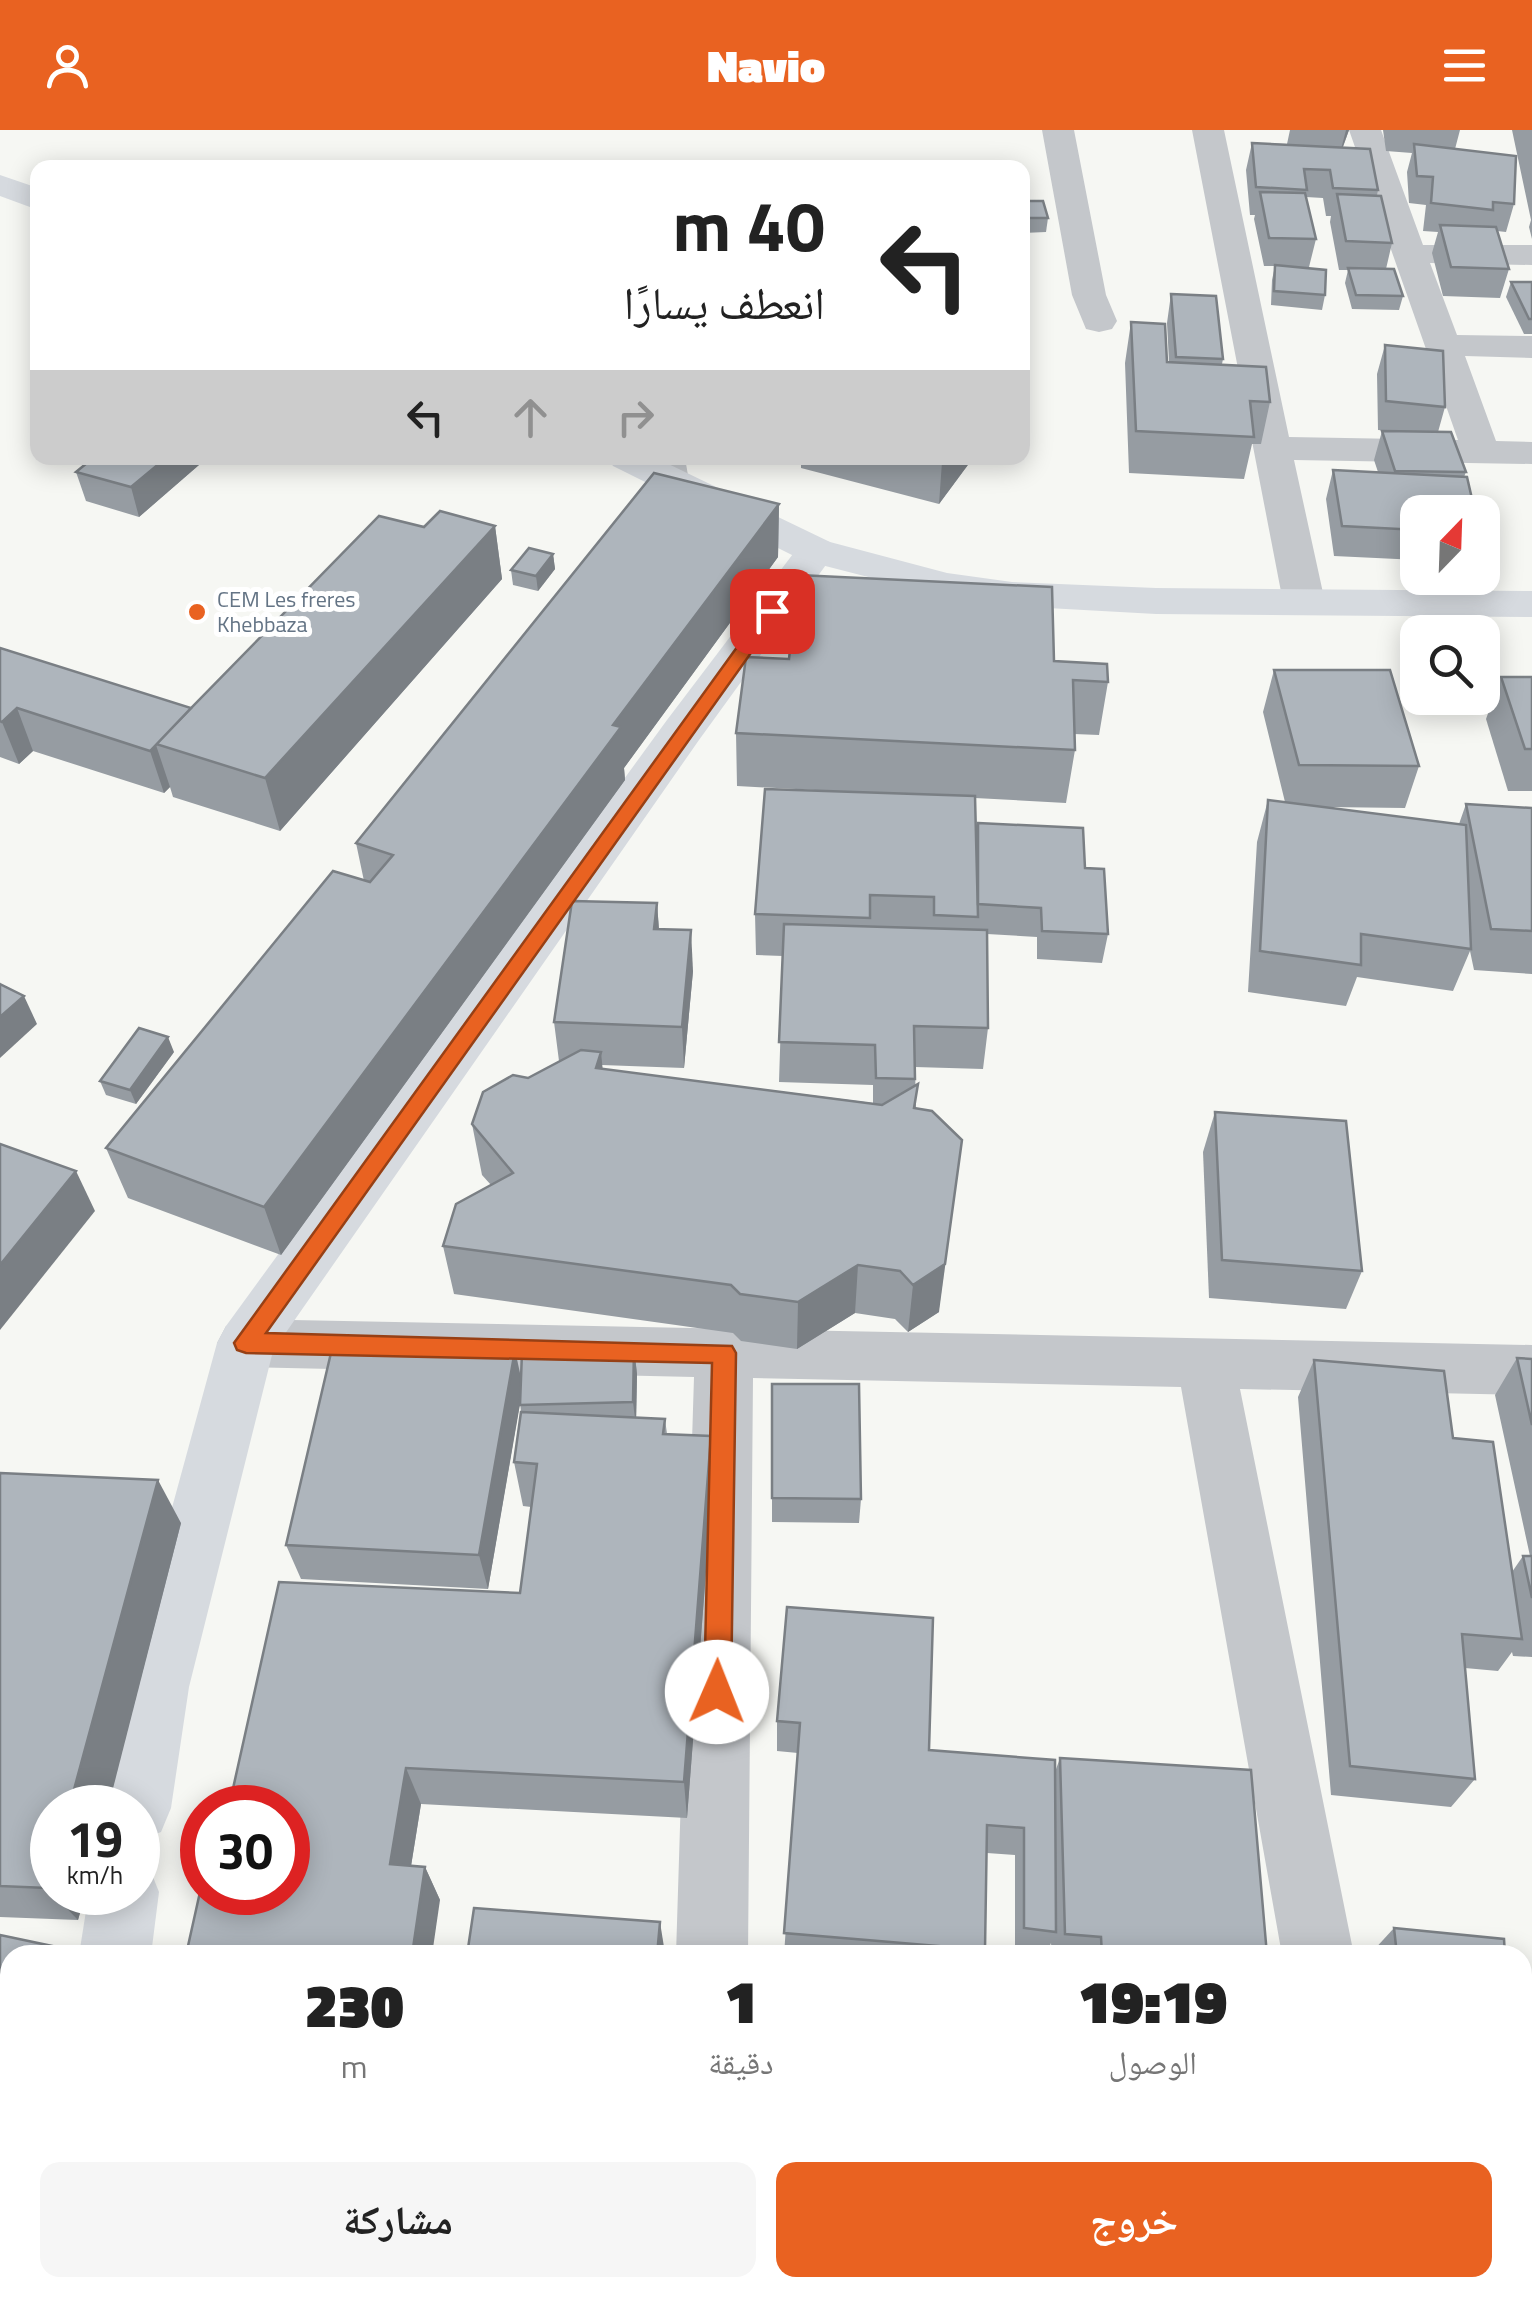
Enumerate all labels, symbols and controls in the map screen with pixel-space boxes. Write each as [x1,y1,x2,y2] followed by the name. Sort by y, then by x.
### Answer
[707,31,825,99] text: Navio
[40,38,95,93] icon: person
[1437,38,1492,93] icon: menu
[672,172,825,278] text: 40 m
[860,200,990,330] icon: left
[624,268,825,336] text: انعطف يسارًا
[398,390,453,445] icon: left
[503,390,558,445] icon: ahead
[608,390,663,445] icon: right
[1400,495,1500,595] north arrow
[1400,495,1500,715] map controls
[730,569,815,654] pin
[217,582,356,641] place label: CEM Les freres Khebbaza
[745,584,800,639] icon: arrive
[186,601,208,623] marker: CEM Les freres Khebbaza
[1400,615,1500,715] button: search
[665,1640,769,1744] position arrow
[180,1785,310,1915] speed limit sign: 30
[67,1800,123,1876] text: 19
[67,1856,123,1894] text: km/h
[724,1955,757,2046] text: 1
[1078,1955,1227,2046] text: 19:19
[305,1959,404,2050] text: 230
[708,2038,773,2086] text: دقيقة
[1108,2038,1197,2086] text: الوصول
[341,2042,368,2090] text: m
[40,2162,756,2277] button: مشاركة
[776,2162,1492,2277] button: خروج

